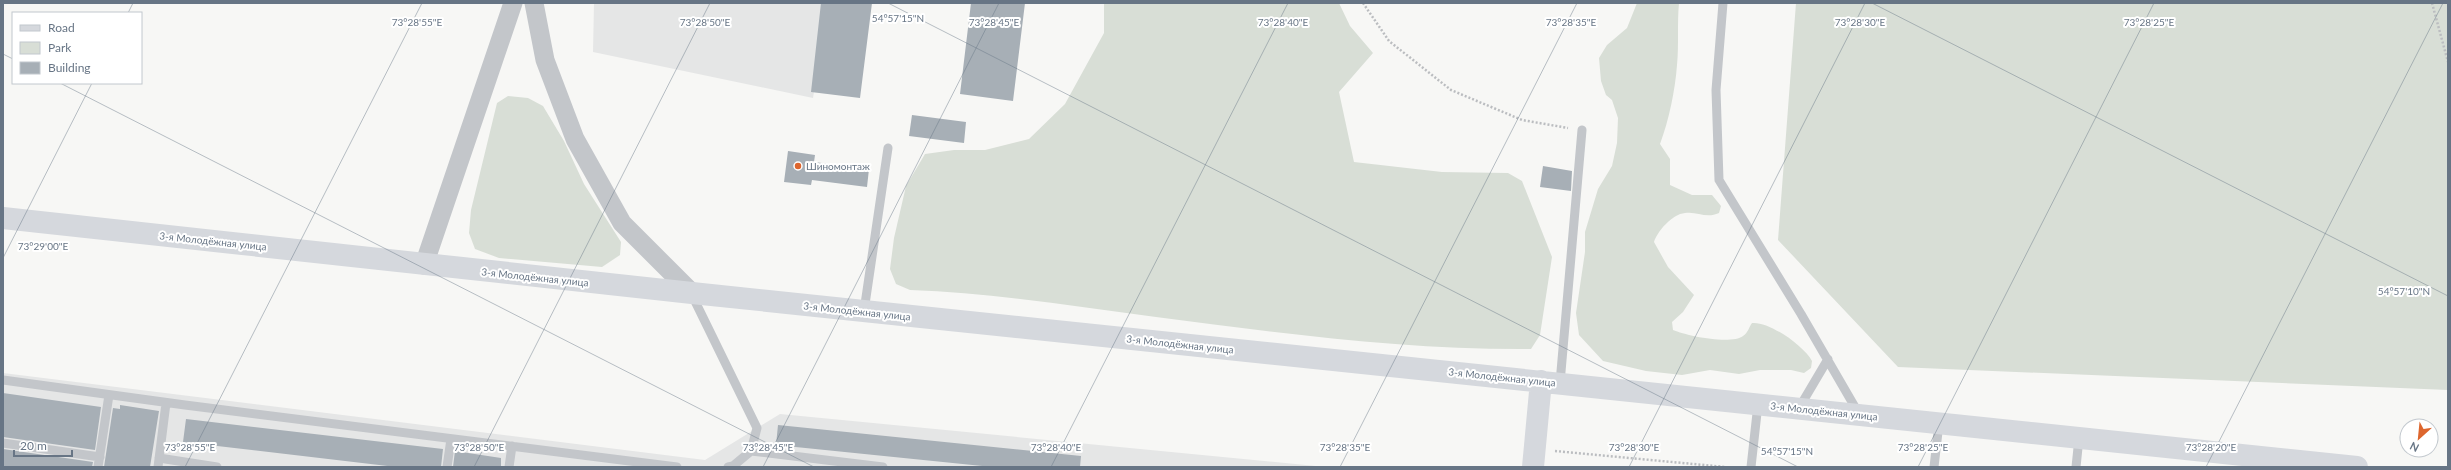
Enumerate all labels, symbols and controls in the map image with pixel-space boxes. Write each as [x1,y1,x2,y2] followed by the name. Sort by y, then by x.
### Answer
[12,12,142,84] legend
[872,12,924,24] text: 54°57'15"N
[392,16,442,28] text: 73°28'55"E
[680,16,730,28] text: 73°28'50"E
[969,16,1019,28] text: 73°28'45"E
[1258,16,1308,28] text: 73°28'40"E
[1546,16,1596,28] text: 73°28'35"E
[1835,16,1885,28] text: 73°28'30"E
[2124,16,2174,28] text: 73°28'25"E
[48,20,75,35] text: Road
[48,40,72,55] text: Park
[48,60,91,75] text: Building
[806,160,870,172] place label: Шиномонтаж
[793,161,803,171] marker: Шиномонтаж
[159,229,267,253] street label: 3-я Молодёжная улица
[18,240,68,252] text: 73°29'00"E
[481,265,589,289] street label: 3-я Молодёжная улица
[2378,285,2430,297] text: 54°57'10"N
[803,299,911,323] street label: 3-я Молодёжная улица
[1126,332,1234,356] street label: 3-я Молодёжная улица
[1448,365,1556,389] street label: 3-я Молодёжная улица
[1770,399,1878,423] street label: 3-я Молодёжная улица
[2399,418,2439,458] north arrow
[14,432,72,458] scale bar
[20,438,47,453] text: 20 m
[2408,440,2421,455] text: N
[165,441,215,453] text: 73°28'55"E
[454,441,504,453] text: 73°28'50"E
[743,441,793,453] text: 73°28'45"E
[1031,441,1081,453] text: 73°28'40"E
[1320,441,1370,453] text: 73°28'35"E
[1609,441,1659,453] text: 73°28'30"E
[1898,441,1948,453] text: 73°28'25"E
[2186,441,2236,453] text: 73°28'20"E
[1761,445,1813,457] text: 54°57'15"N

